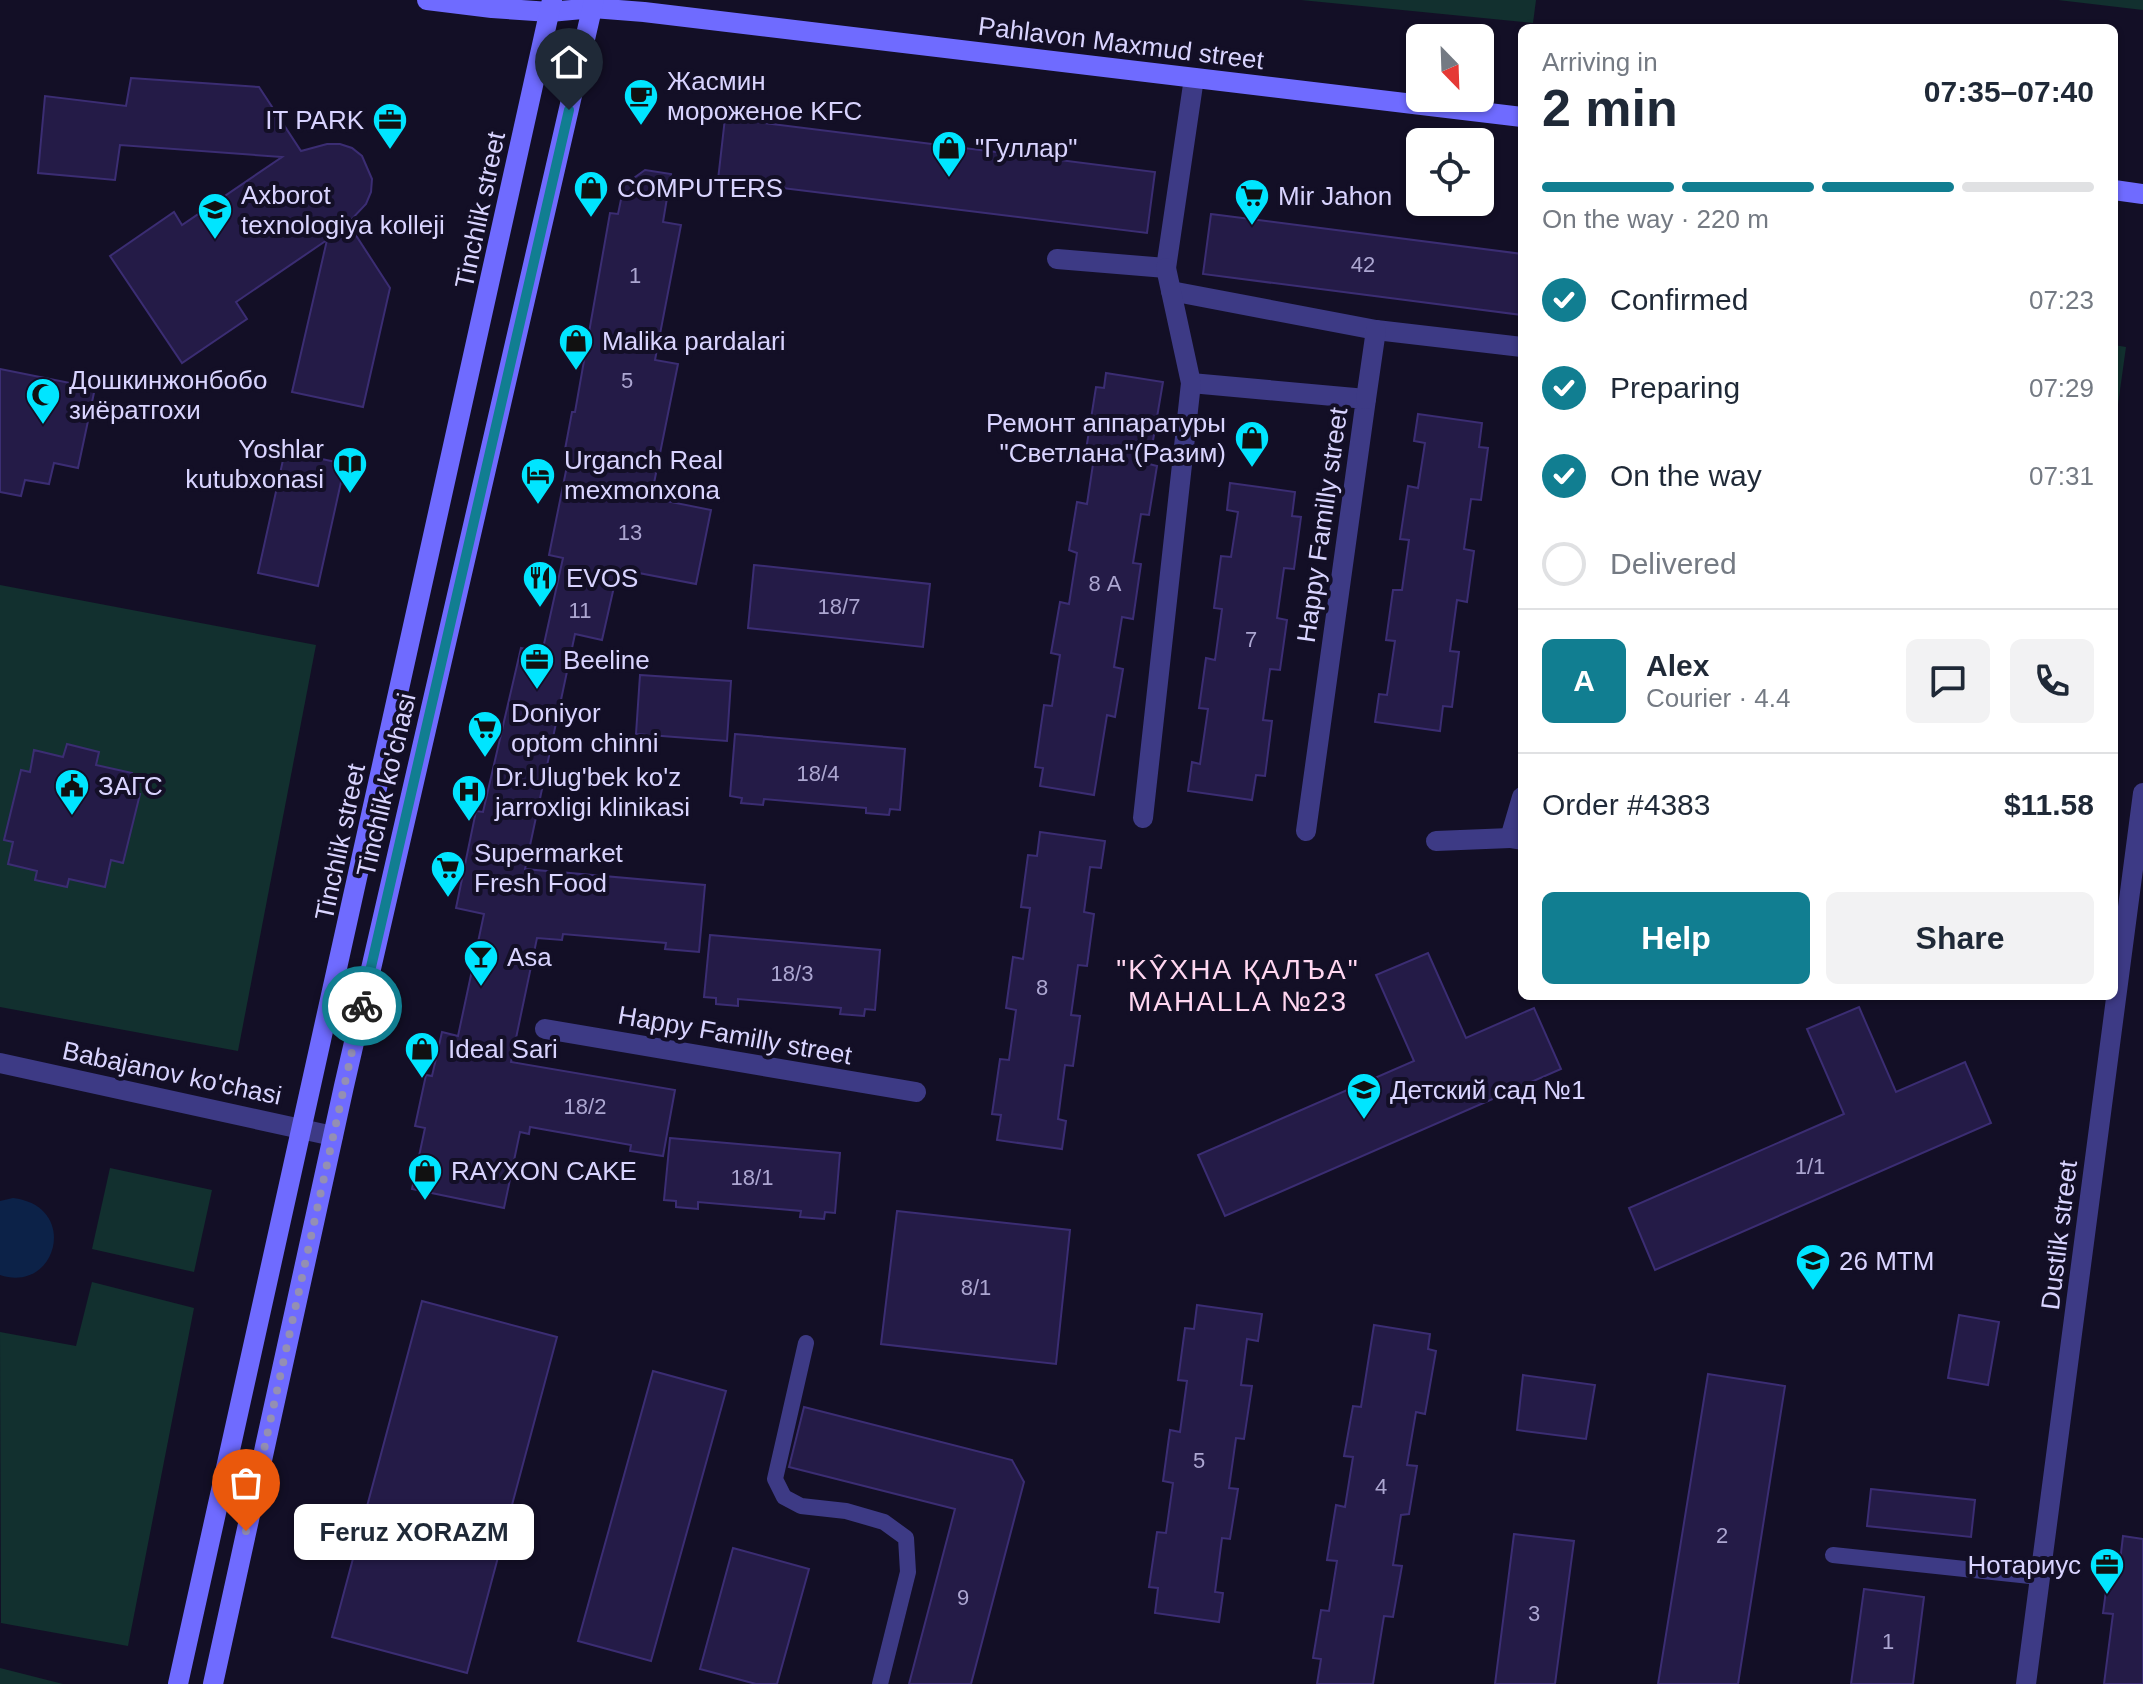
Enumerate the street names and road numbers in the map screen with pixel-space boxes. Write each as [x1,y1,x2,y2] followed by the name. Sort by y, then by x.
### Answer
[976,11,1266,76] street label: Pahlavon Maxmud street
[449,128,511,291] street label: Tinchlik street
[1291,405,1353,644] street label: Happy Familly street
[350,690,422,880] street label: Tinchlik ko'chasi
[309,760,371,923] street label: Tinchlik street
[616,1000,855,1070] street label: Happy Familly street
[60,1035,284,1111] street label: Babajanov ko'chasi
[2035,1158,2083,1311] street label: Dustlik street

